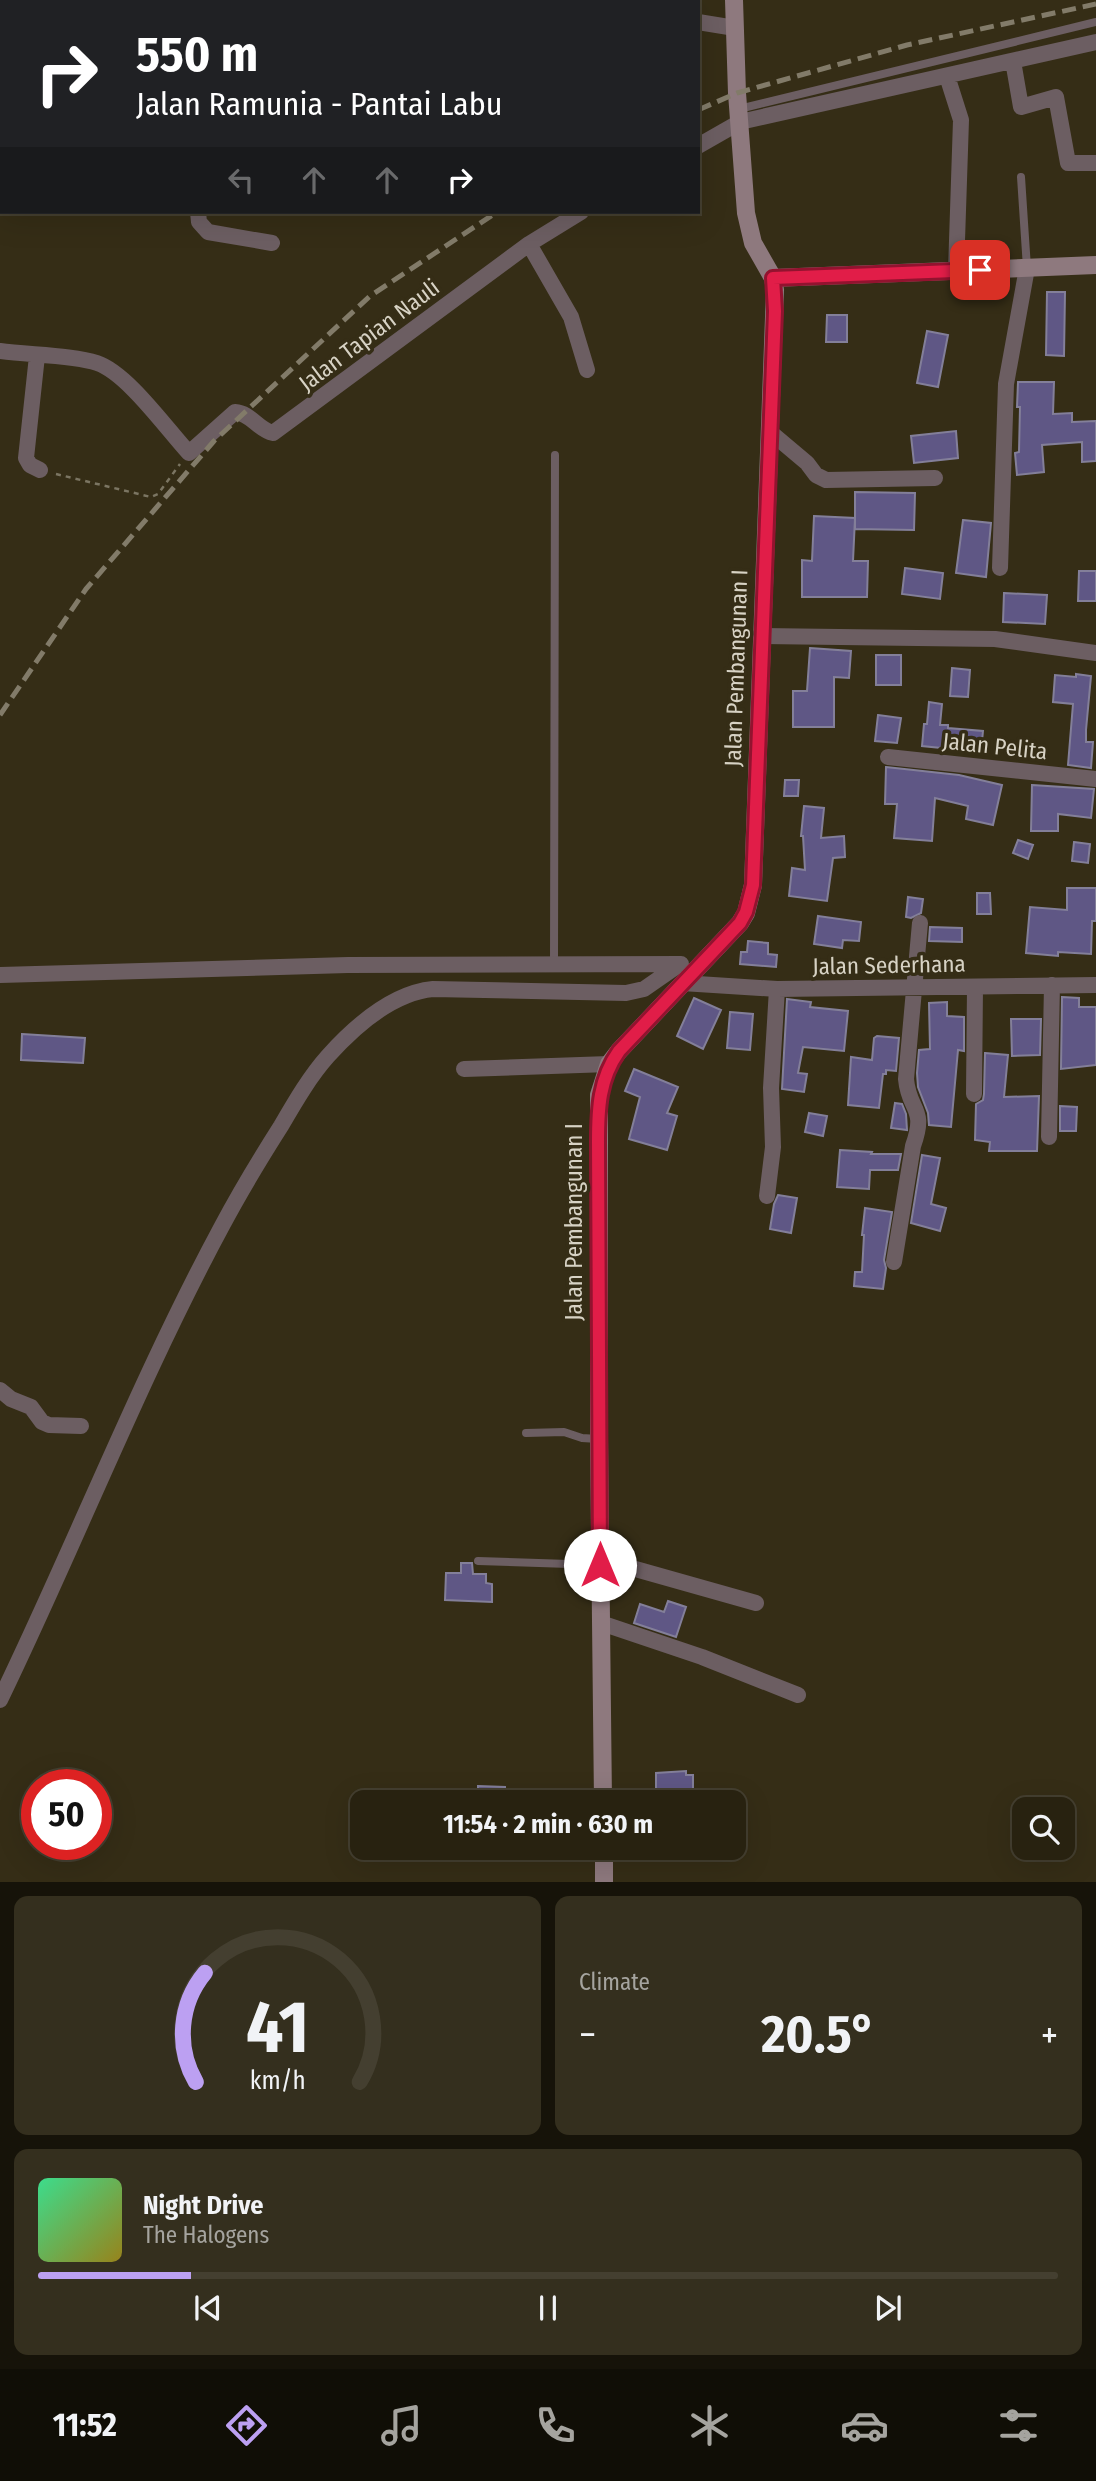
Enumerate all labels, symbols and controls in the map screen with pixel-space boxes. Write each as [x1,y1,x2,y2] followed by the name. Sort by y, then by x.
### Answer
[136,25,258,84] text: 550 m
[21,28,112,119] icon: right
[136,85,503,123] text: Jalan Ramunia - Pantai Labu
[222,161,260,199] icon: left
[295,161,333,199] icon: ahead
[368,161,406,199] icon: ahead
[441,161,479,199] icon: right
[950,240,1010,300] pin
[961,251,999,289] icon: arrive
[293,273,445,397] street label: Jalan Tapian Nauli
[719,569,753,767] street label: Jalan Pembangunan I
[941,727,1049,765] street label: Jalan Pelita
[812,950,966,980] street label: Jalan Sederhana
[560,1123,588,1321] street label: Jalan Pembangunan I
[563,1528,637,1602] position arrow
[21,1769,112,1860] speed limit sign: 50
[1012,1797,1075,1860] map controls
[1012,1797,1075,1860] button: search
[443,1809,653,1840] text: 11:54 · 2 min · 630 m
[579,1968,650,1996] text: Climate
[246,1984,309,2071] text: 41
[761,2003,876,2066] text: 20.5°
[579,2012,596,2058] text: −
[1041,2012,1058,2058] text: +
[250,2065,305,2095] text: km/h
[143,2190,263,2221] text: Night Drive
[143,2221,269,2249] text: The Halogens
[189,2289,227,2327] icon: previous
[529,2289,567,2327] icon: pause
[869,2289,907,2327] icon: next
[222,2401,271,2450] icon: directions
[377,2401,426,2450] icon: music
[531,2401,580,2450] icon: phone
[685,2401,734,2450] icon: climate
[840,2401,889,2450] icon: car
[994,2401,1043,2450] icon: filters
[53,2406,117,2444] text: 11:52

